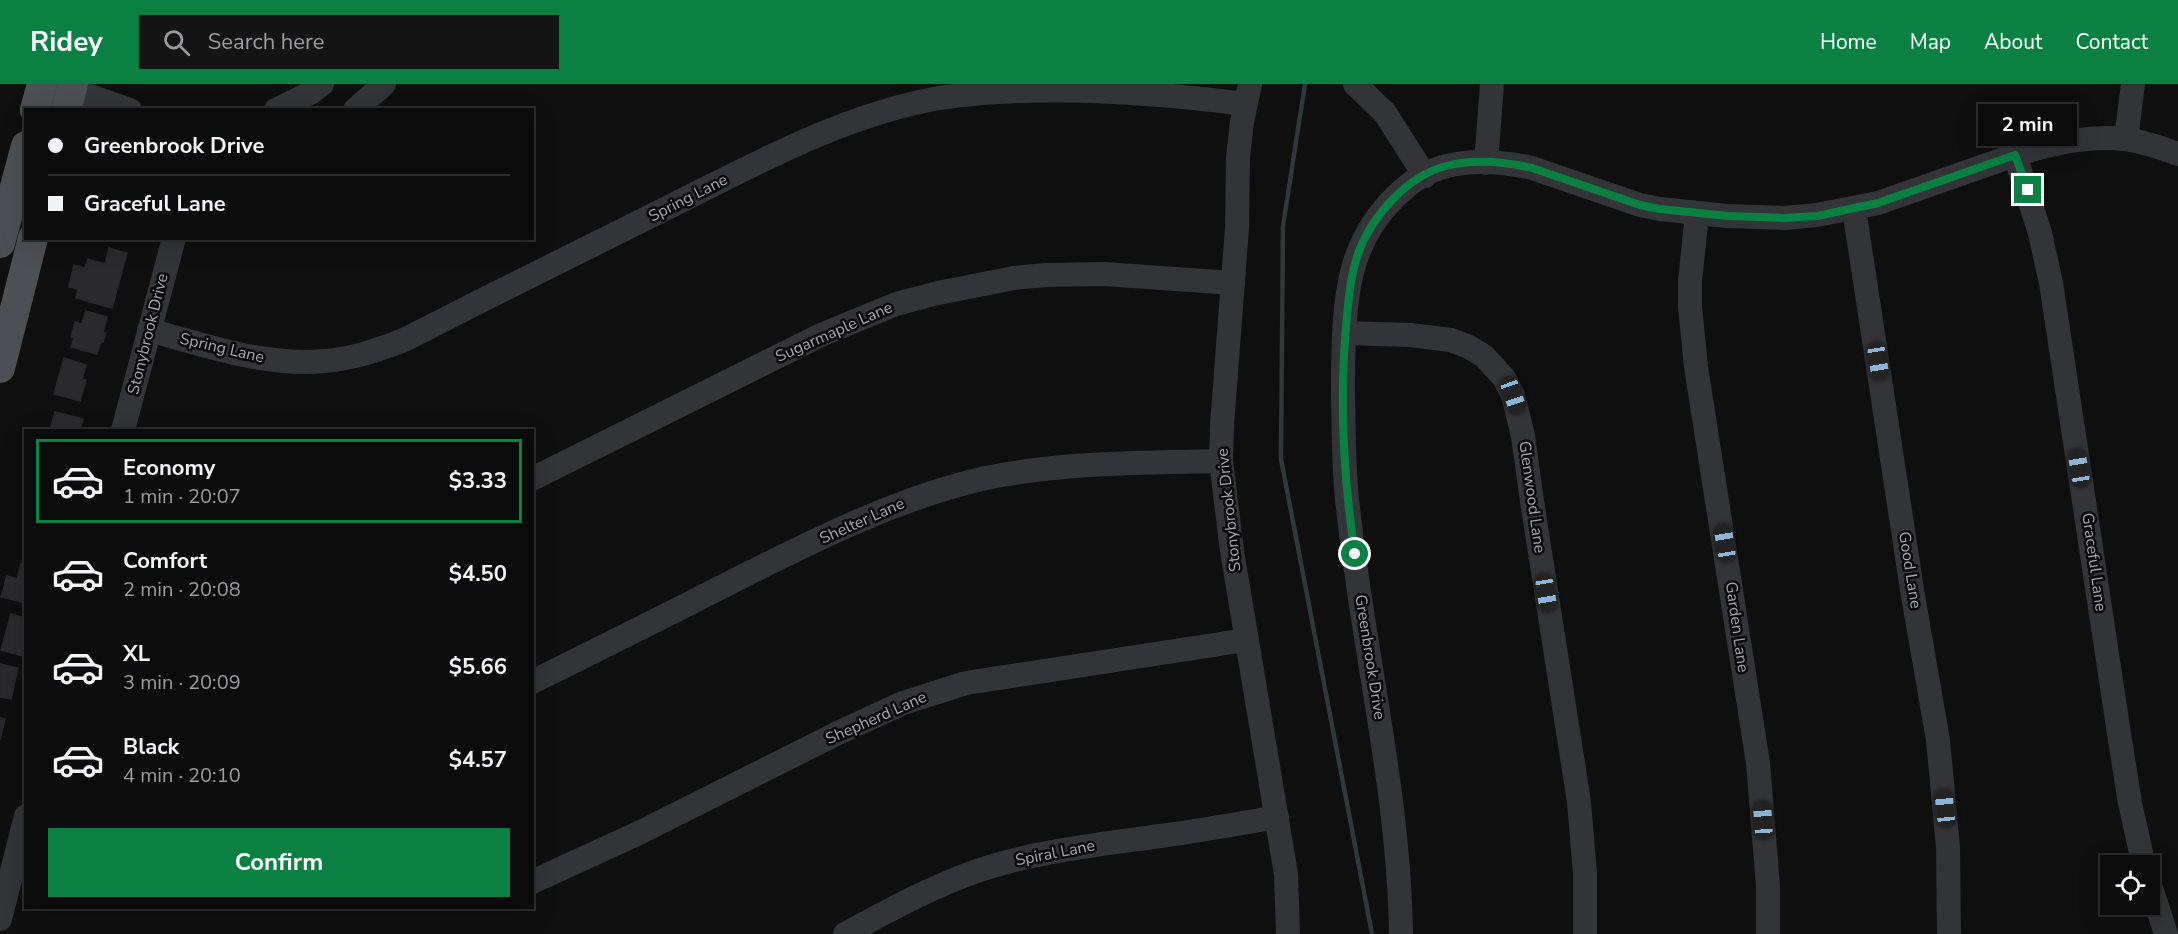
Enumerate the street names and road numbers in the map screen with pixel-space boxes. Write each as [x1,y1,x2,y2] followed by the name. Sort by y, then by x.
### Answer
[645,169,731,227] street label: Spring Lane
[122,271,174,397] street label: Stonybrook Drive
[772,296,896,368] street label: Sugarmaple Lane
[178,328,266,368] street label: Spring Lane
[1513,439,1551,555] street label: Glenwood Lane
[1212,447,1246,573] street label: Stonybrook Drive
[816,493,908,549] street label: Shelter Lane
[2076,511,2112,613] street label: Graceful Lane
[1893,530,1927,610] street label: Good Lane
[1720,580,1754,674] street label: Garden Lane
[1349,593,1391,721] street label: Greenbrook Drive
[822,686,930,750] street label: Shepherd Lane
[1013,835,1097,871] street label: Spiral Lane

